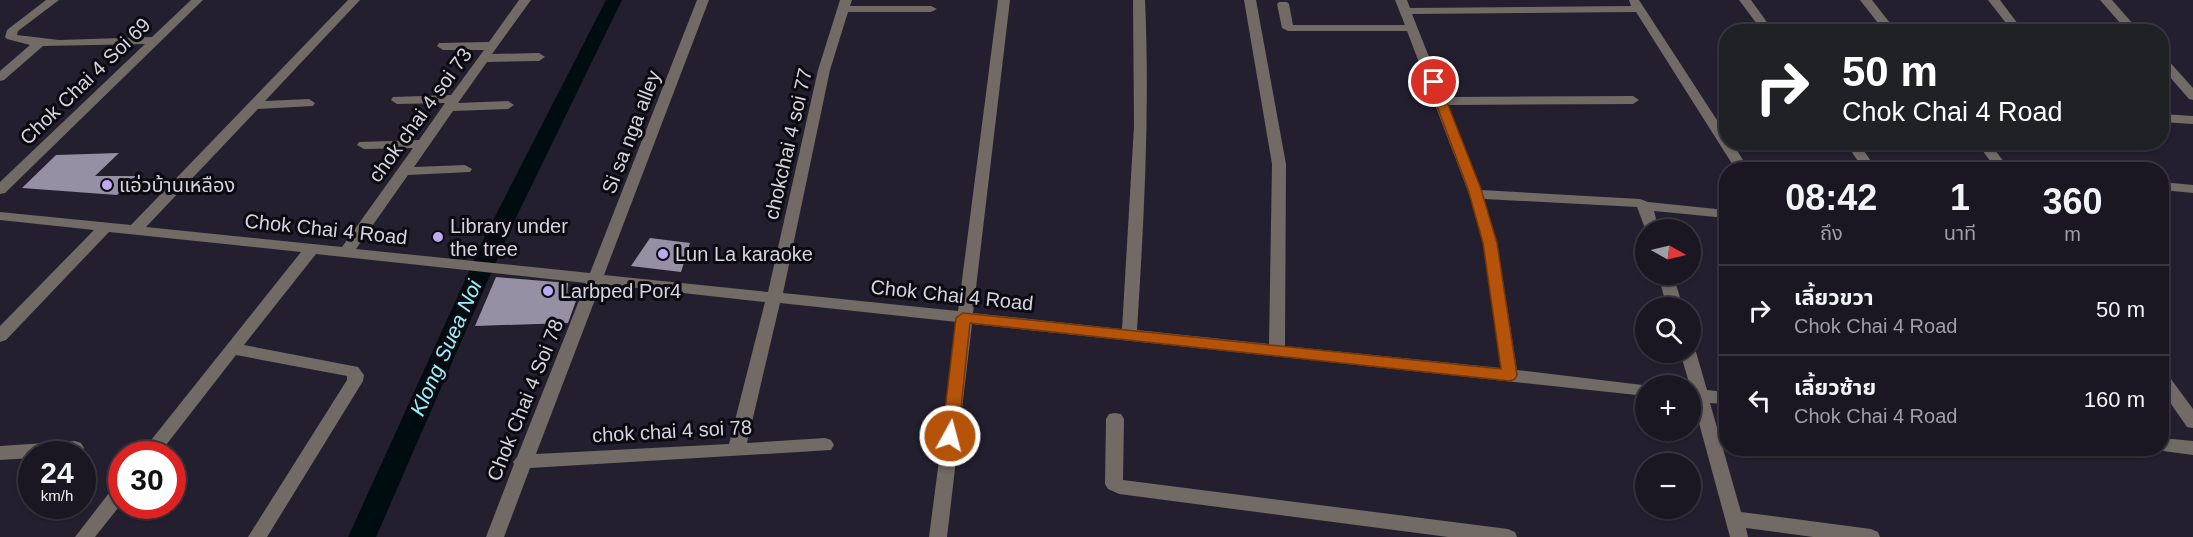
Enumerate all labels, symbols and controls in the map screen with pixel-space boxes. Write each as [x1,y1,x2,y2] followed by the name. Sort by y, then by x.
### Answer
[15,13,155,149] street label: Chok Chai 4 Soi 69
[364,44,476,186] street label: chok chai 4 soi 73
[1743,48,1821,126] icon: right
[1842,48,1938,95] text: 50 m
[1408,56,1459,107] pin
[1417,65,1450,98] icon: arrive
[760,66,816,222] street label: chokchai 4 soi 77
[597,67,665,197] street label: Si sa nga alley
[1842,97,2063,127] text: Chok Chai 4 Road
[119,174,235,196] place label: แอ่วบ้านเหลือง
[1785,177,1877,218] text: 08:42
[1950,177,1970,218] text: 1
[100,178,114,192] marker: แอ่วบ้านเหลือง
[2043,181,2103,222] text: 360
[244,210,408,248] street label: Chok Chai 4 Road
[450,215,568,260] place label: Library under the tree
[1635,219,1701,285] north arrow
[1635,219,1701,519] map controls
[1820,222,1843,244] text: ถึง
[1944,222,1976,244] text: นาที
[2064,223,2081,245] text: m
[431,230,445,244] marker: Library under the tree
[675,243,813,265] place label: Lun La karaoke
[656,247,670,261] marker: Lun La karaoke
[405,275,486,419] water label: Klong Suea Noi
[870,276,1034,314] street label: Chok Chai 4 Road
[560,280,681,302] place label: Larbped Por4
[541,284,555,298] marker: Larbped Por4
[1794,285,1874,310] text: เลี้ยวขวา
[1743,294,1776,327] icon: right
[1635,297,1701,363] button: search
[2096,297,2145,322] text: 50 m
[1794,315,1957,337] text: Chok Chai 4 Road
[483,316,567,484] street label: Chok Chai 4 Soi 78
[1635,375,1701,441] button: +
[1794,375,1876,400] text: เลี้ยวซ้าย
[1743,384,1776,417] icon: left
[2084,387,2145,412] text: 160 m
[918,404,982,468] position arrow
[1794,405,1957,427] text: Chok Chai 4 Road
[591,416,753,446] street label: chok chai 4 soi 78
[108,441,186,519] speed limit sign: 30
[1635,453,1701,519] button: −
[40,456,74,489] text: 24
[41,487,73,504] text: km/h

